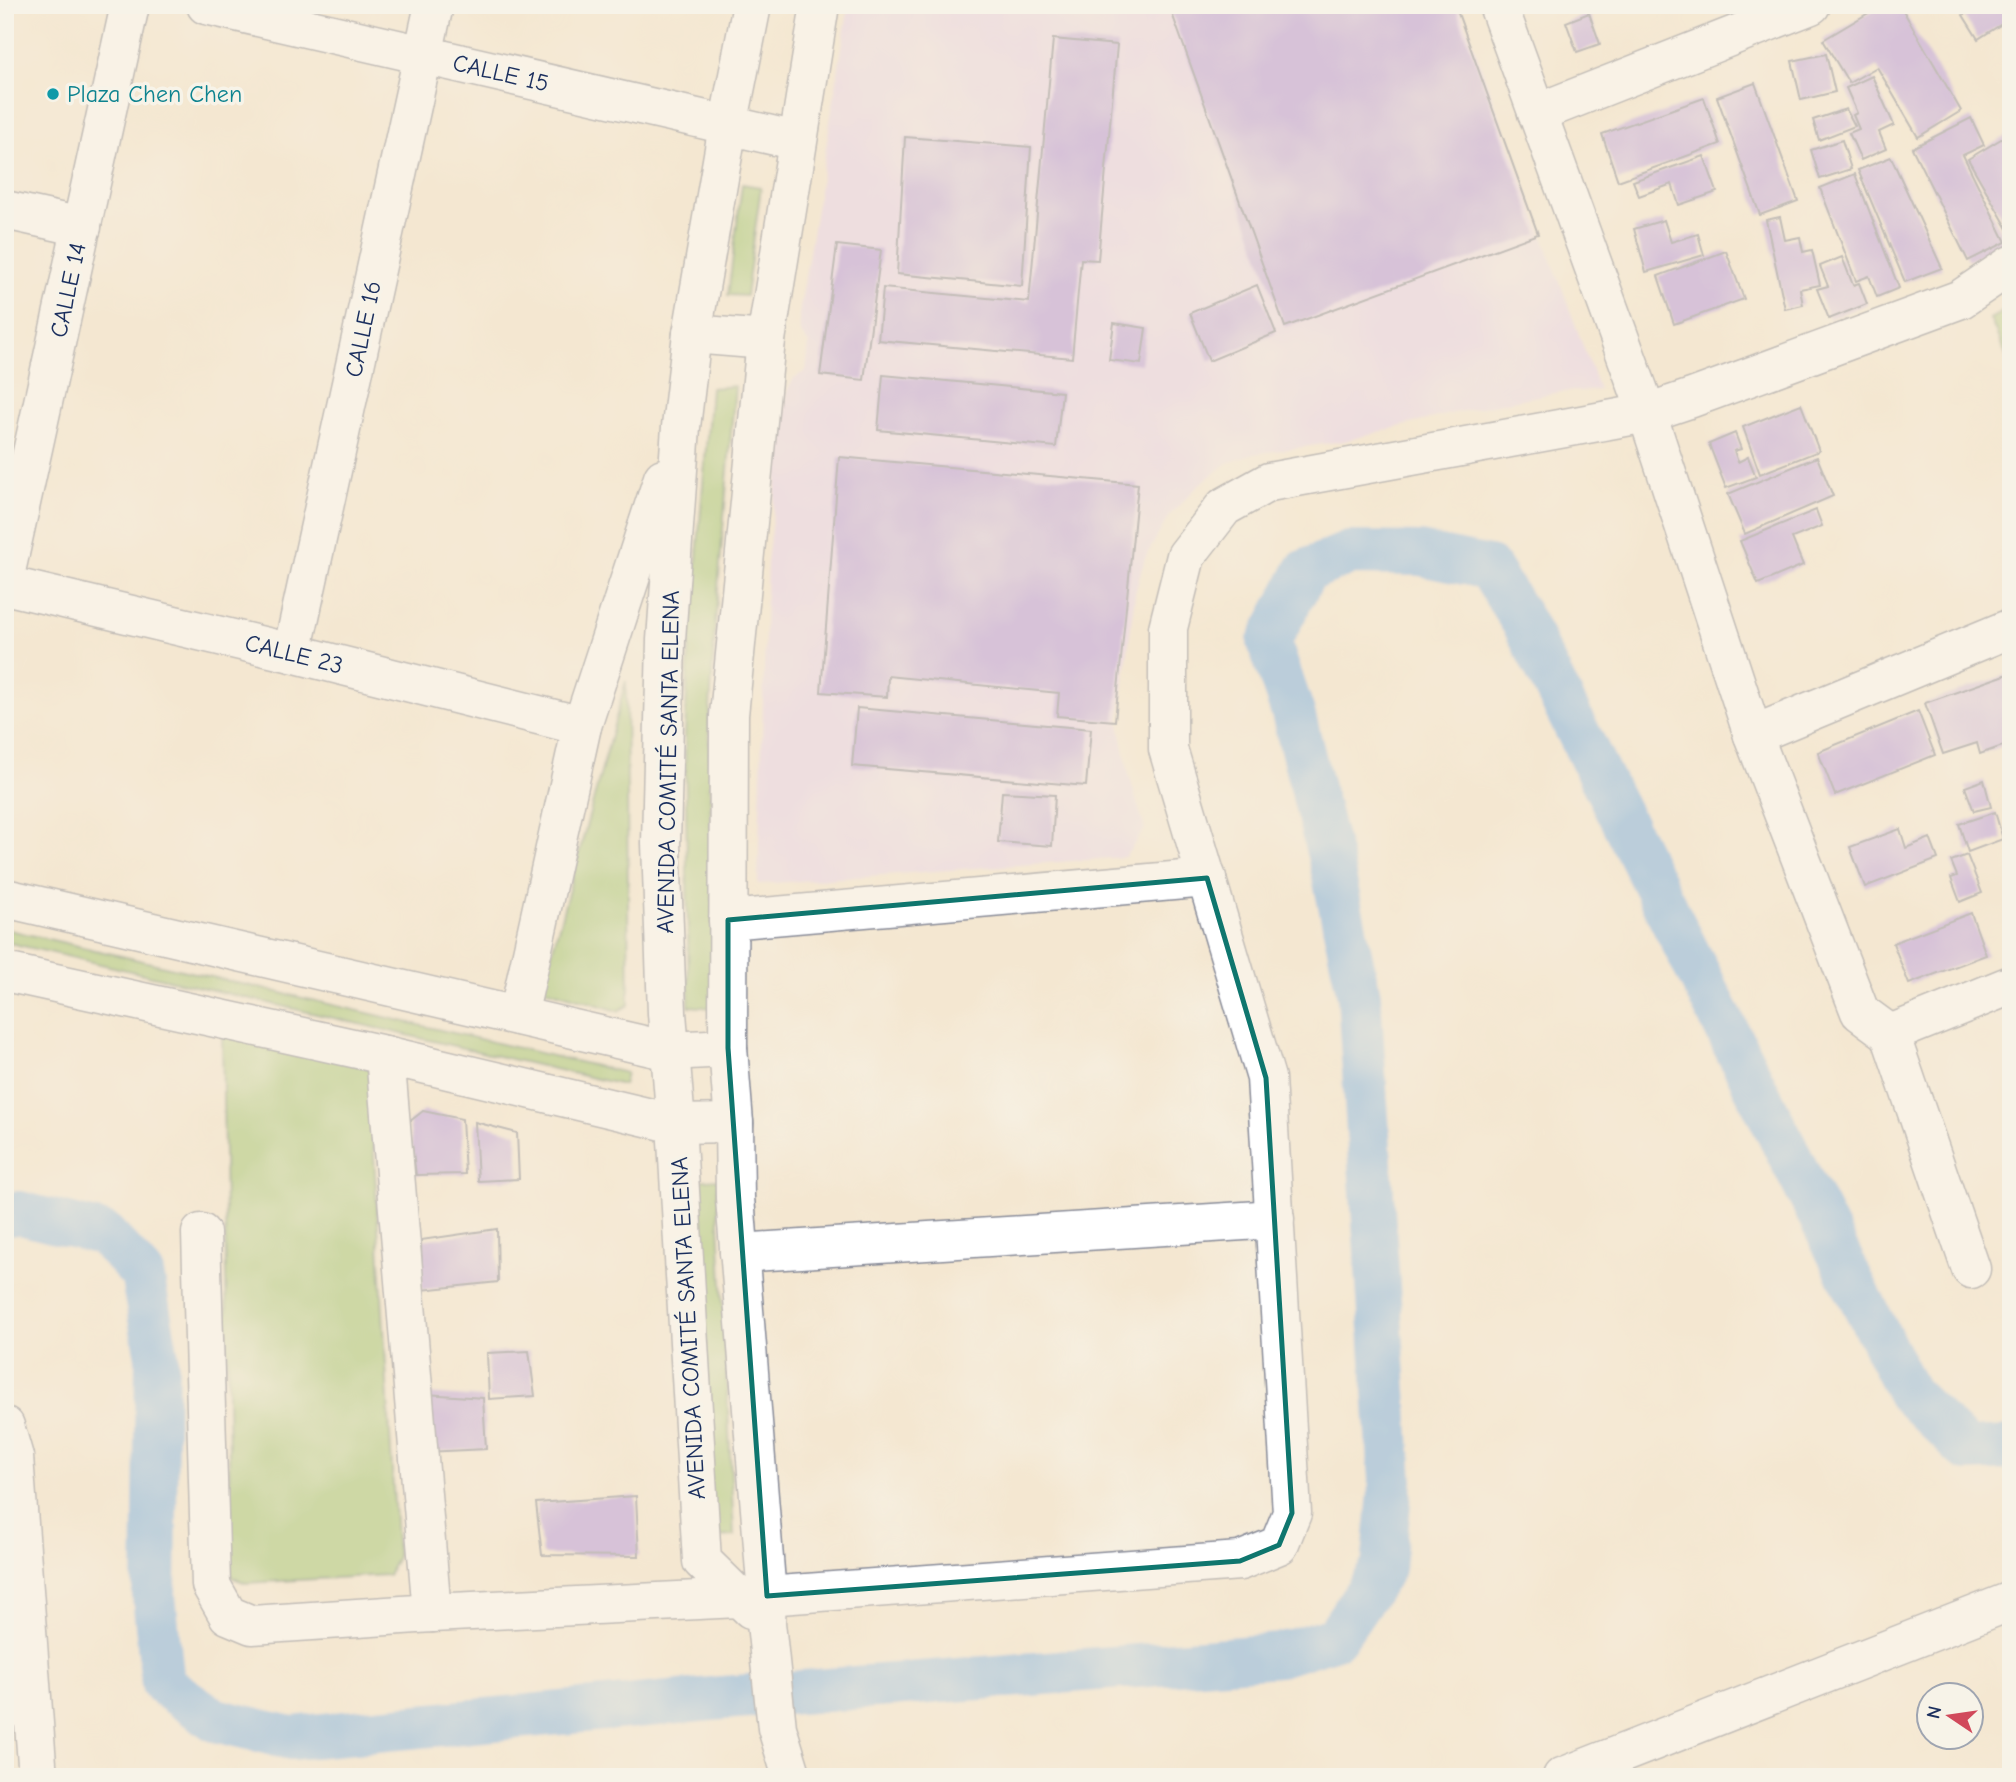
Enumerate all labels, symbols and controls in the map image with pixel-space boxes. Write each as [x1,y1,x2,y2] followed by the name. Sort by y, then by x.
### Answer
[450,48,552,98] street label: CALLE 15
[67,80,242,108] place label: Plaza Chen Chen
[45,86,61,102] marker: Plaza Chen Chen
[44,240,92,340] street label: CALLE 14
[339,278,387,380] street label: CALLE 16
[651,590,685,934] street label: AVENIDA COMITÉ SANTA ELENA
[242,628,346,680] street label: CALLE 23
[665,1156,711,1500] street label: AVENIDA COMITÉ SANTA ELENA
[1914,1680,1984,1750] north arrow
[1922,1704,1947,1721] text: N

